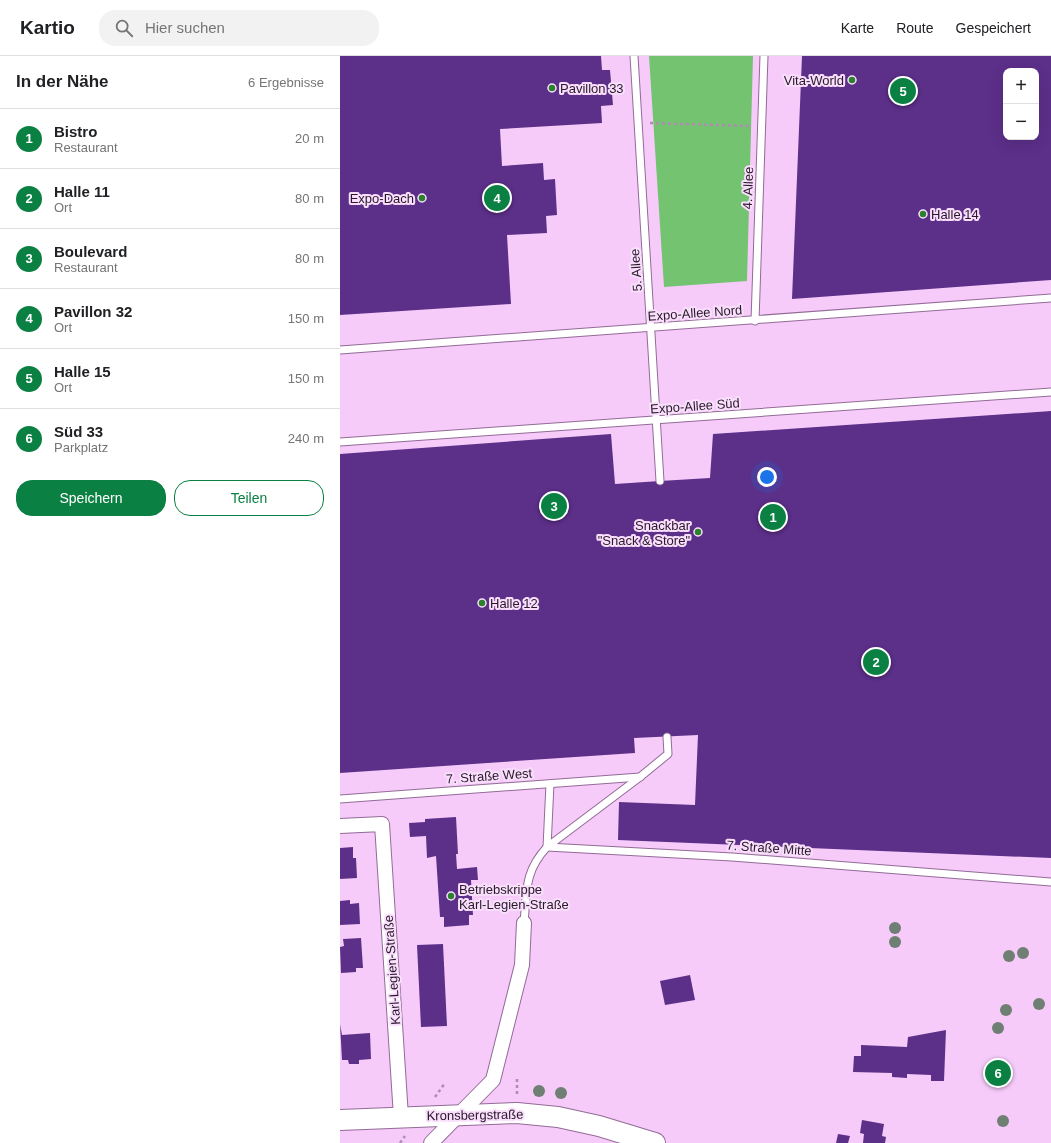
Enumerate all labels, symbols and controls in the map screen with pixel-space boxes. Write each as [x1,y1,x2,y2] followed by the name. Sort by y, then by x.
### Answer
[99,10,379,46] search box
[20,17,75,38] text: Kartio
[113,17,135,39] icon: search
[145,19,225,36] text: Hier suchen
[841,20,874,36] text: Karte
[896,20,934,36] text: Route
[956,20,1031,36] text: Gespeichert
[1003,68,1039,140] map controls
[1003,68,1039,104] button: +
[16,72,109,91] text: In der Nähe
[784,73,844,88] place label: Vita-World
[248,75,324,90] text: 6 Ergebnisse
[847,75,857,85] marker: Vita-World
[890,76,916,106] pin: 5
[560,81,624,96] place label: Pavillon 33
[547,83,557,93] marker: Pavillon 33
[1003,104,1039,140] button: −
[54,123,97,140] text: Bistro
[25,131,33,146] text: 1
[295,131,324,146] text: 20 m
[54,140,118,155] text: Restaurant
[740,166,756,210] street label: 4. Allee
[54,183,110,200] text: Halle 11
[484,183,510,213] pin: 4
[25,191,33,206] text: 2
[295,191,324,206] text: 80 m
[350,191,414,206] place label: Expo-Dach
[417,193,427,203] marker: Expo-Dach
[54,200,72,215] text: Ort
[931,207,979,222] place label: Halle 14
[918,209,928,219] marker: Halle 14
[54,243,127,260] text: Boulevard
[627,248,645,292] street label: 5. Allee
[25,251,33,266] text: 3
[295,251,324,266] text: 80 m
[54,260,118,275] text: Restaurant
[647,302,743,324] street label: Expo-Allee Nord
[54,303,132,320] text: Pavillon 32
[25,311,33,326] text: 4
[288,311,324,326] text: 150 m
[54,320,72,335] text: Ort
[54,363,111,380] text: Halle 15
[25,371,33,386] text: 5
[288,371,324,386] text: 150 m
[54,380,72,395] text: Ort
[650,395,740,417] street label: Expo-Allee Süd
[54,423,103,440] text: Süd 33
[25,431,33,446] text: 6
[288,431,324,446] text: 240 m
[54,440,108,455] text: Parkplatz
[757,467,777,487] your location
[16,480,166,516] button: Speichern
[174,480,324,516] button: Teilen
[541,491,567,521] pin: 3
[760,502,786,532] pin: 1
[598,518,691,548] place label: Snackbar "Snack & Store"
[693,527,703,537] marker: Snackbar "Snack & Store"
[490,596,538,611] place label: Halle 12
[477,598,487,608] marker: Halle 12
[863,647,889,677] pin: 2
[445,765,533,786] street label: 7. Straße West
[726,838,812,858] street label: 7. Straße Mitte
[459,882,569,912] place label: Betriebskrippe Karl-Legien-Straße
[446,891,456,901] marker: Betriebskrippe Karl-Legien-Straße
[381,915,403,1025] street label: Karl-Legien-Straße
[985,1058,1011,1088] pin: 6
[426,1107,524,1123] street label: Kronsbergstraße

